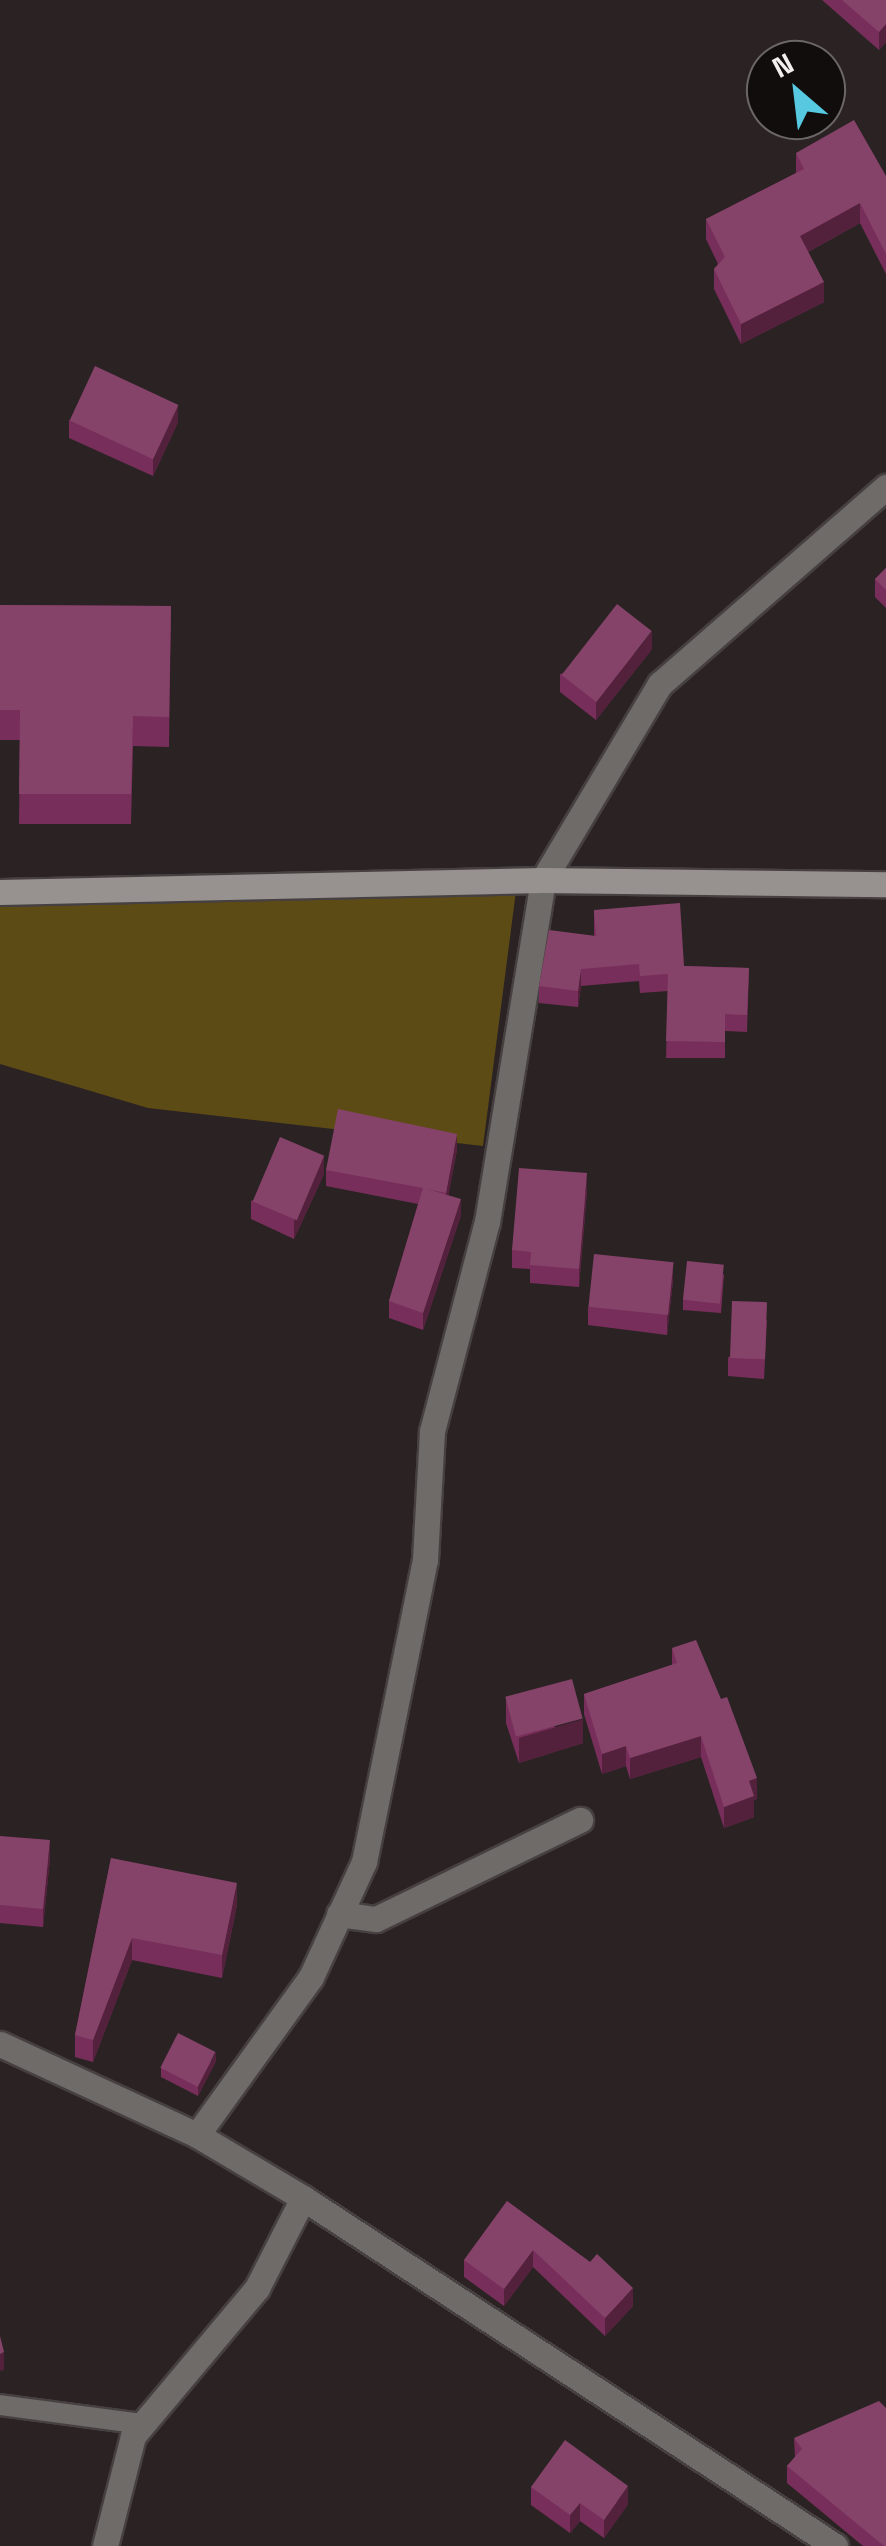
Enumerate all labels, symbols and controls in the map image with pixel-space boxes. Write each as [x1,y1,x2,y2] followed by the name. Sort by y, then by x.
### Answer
[746,40,846,140] north arrow
[766,45,800,86] text: N

